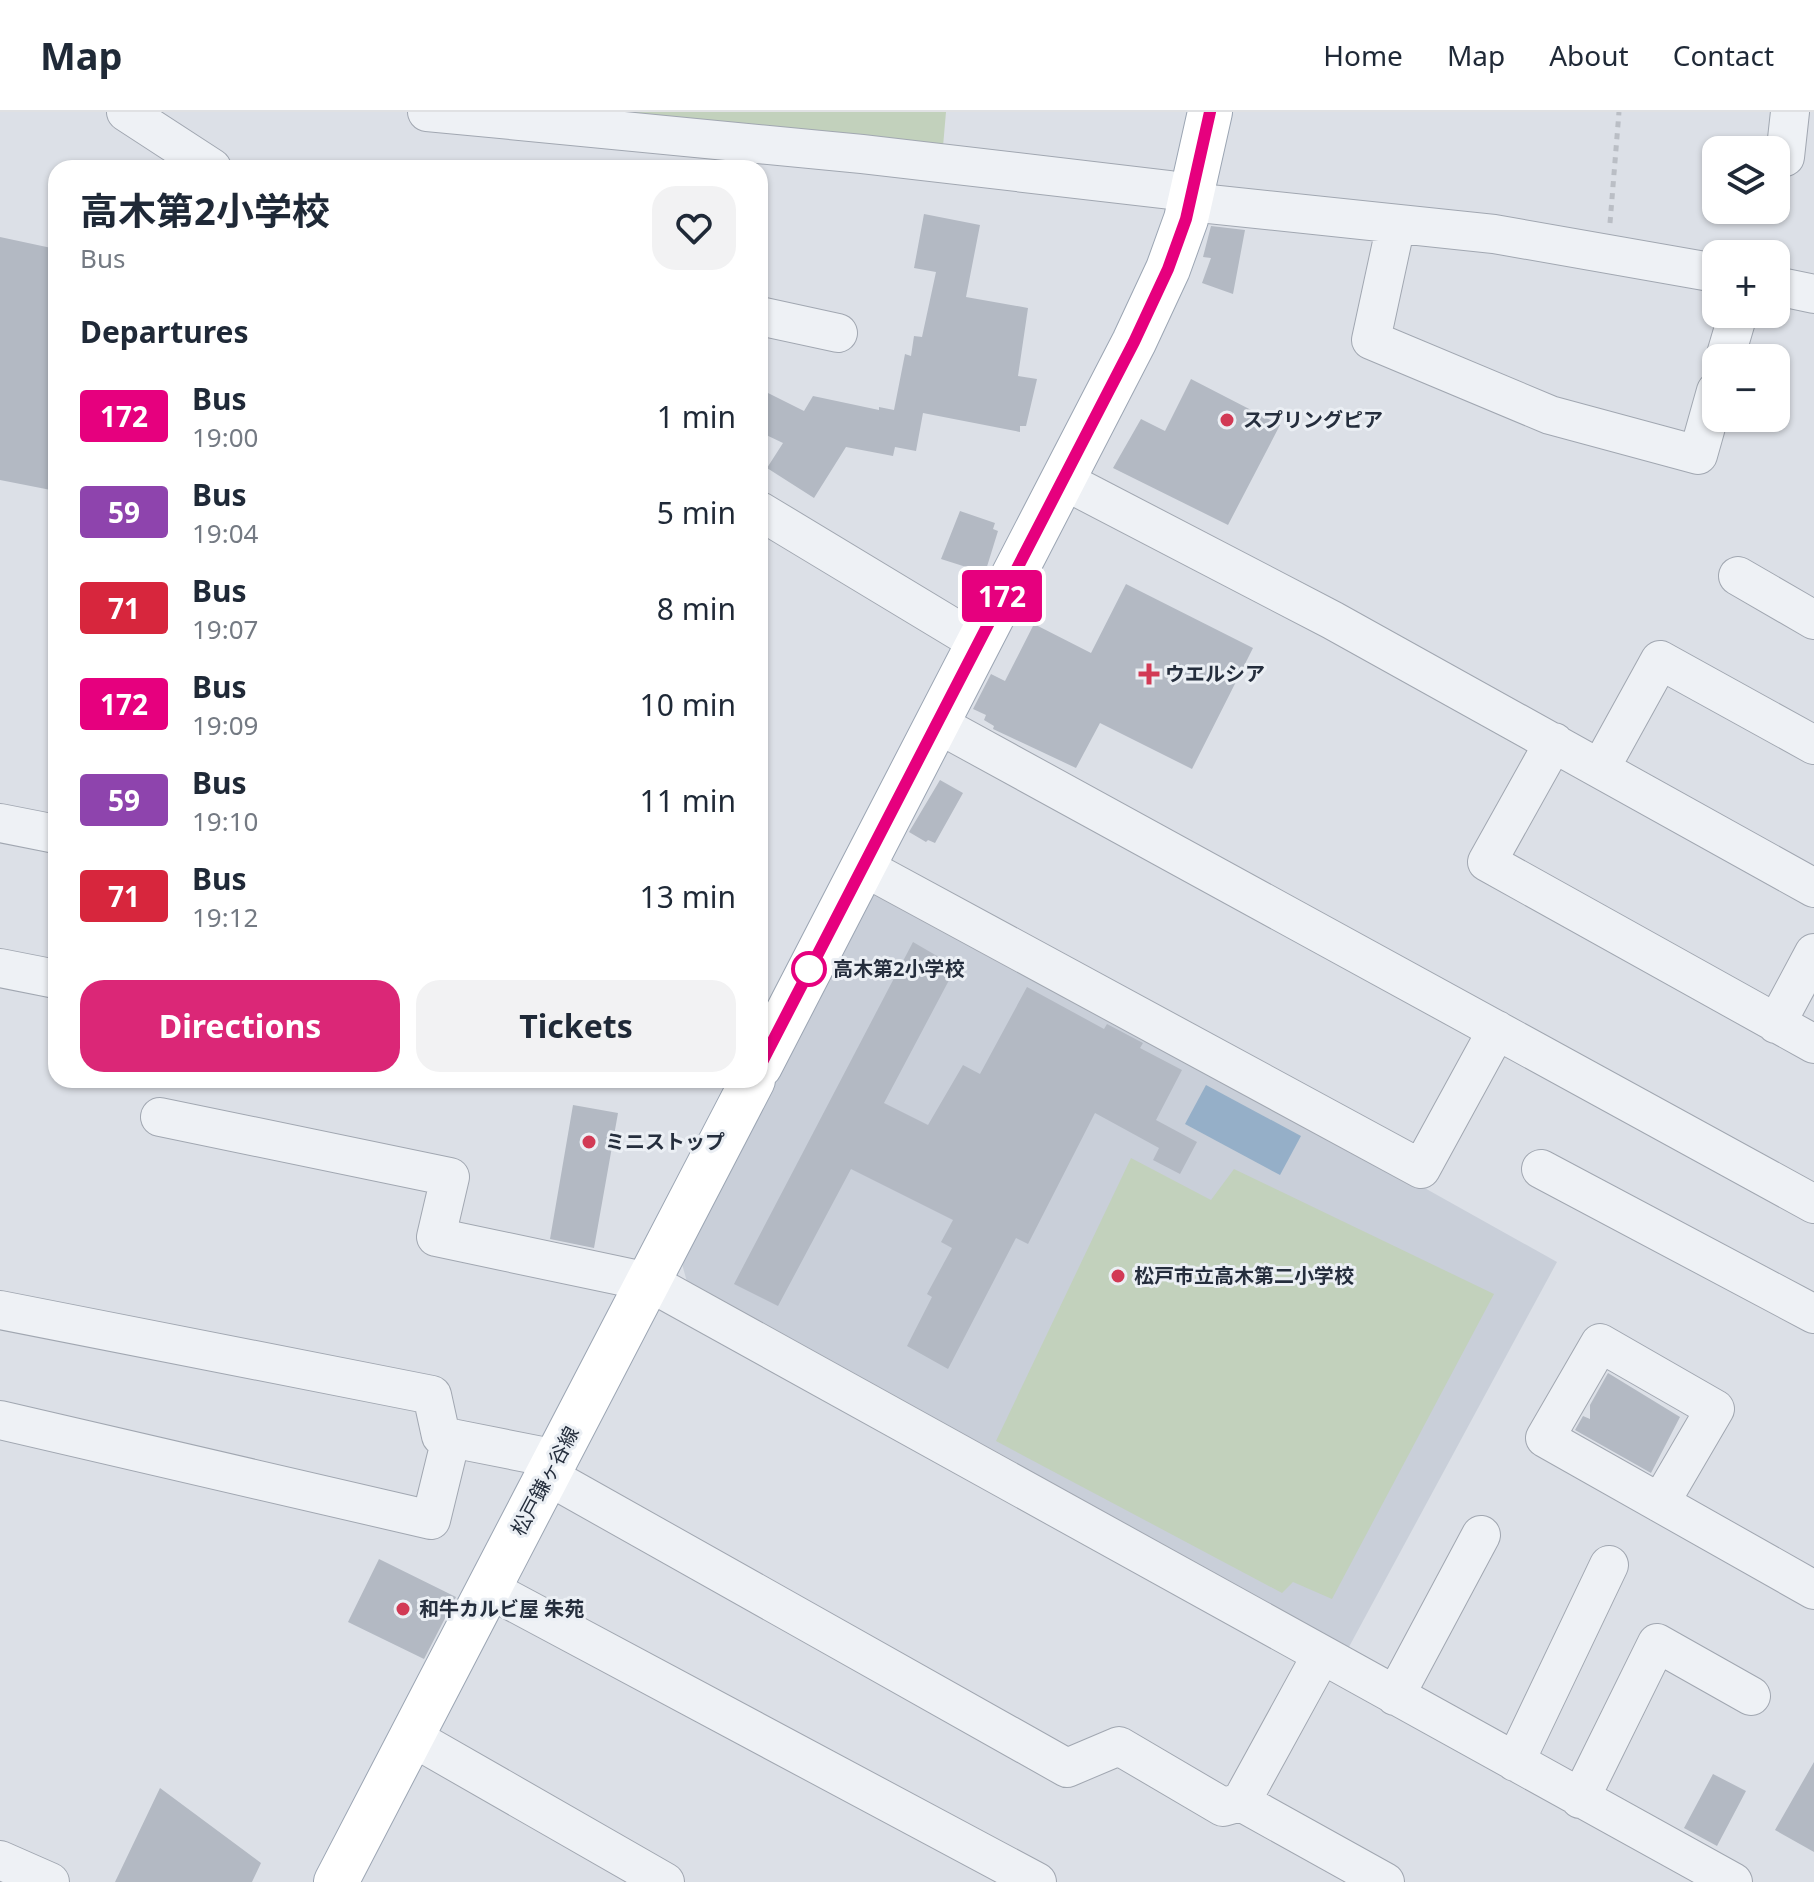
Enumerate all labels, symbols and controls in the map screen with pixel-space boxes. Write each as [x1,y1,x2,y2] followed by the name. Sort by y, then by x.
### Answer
[40,29,123,81] text: Map
[1323,36,1403,74] text: Home
[1447,36,1505,74] text: Map
[1549,36,1629,74] text: About
[1673,36,1774,74] text: Contact
[1702,136,1790,432] map controls
[1702,136,1790,224] button: layers
[80,184,330,236] text: 高木第2小学校
[652,186,736,270] button: heart
[80,240,125,276] text: Bus
[1702,240,1790,328] button: +
[80,311,249,352] text: Departures
[1702,344,1790,432] button: −
[192,378,247,419] text: Bus
[657,396,736,437] text: 1 min
[100,397,148,435] text: 172
[1243,406,1383,433] place label: スプリングピア
[1218,411,1236,429] marker: スプリングピア
[192,419,258,455] text: 19:00
[192,474,247,515] text: Bus
[657,492,736,533] text: 5 min
[108,493,140,531] text: 59
[192,515,258,551] text: 19:04
[192,570,247,611] text: Bus
[956,570,1048,622] line badge: 172
[978,577,1026,615] text: 172
[657,588,736,629] text: 8 min
[108,589,140,627] text: 71
[192,611,258,647] text: 19:07
[1165,660,1265,687] place label: ウエルシア
[1140,665,1158,683] marker: ウエルシア
[192,666,247,707] text: Bus
[640,684,736,725] text: 10 min
[100,685,148,723] text: 172
[192,707,258,743] text: 19:09
[192,762,247,803] text: Bus
[640,780,736,821] text: 11 min
[108,781,140,819] text: 59
[192,803,258,839] text: 19:10
[192,858,247,899] text: Bus
[640,876,736,917] text: 13 min
[108,877,140,915] text: 71
[192,899,258,935] text: 19:12
[792,952,826,986] marker: 高木第2小学校
[833,955,964,982] place label: 高木第2小学校
[80,980,400,1072] button: Directions
[416,980,736,1072] button: Tickets
[605,1128,725,1155] place label: ミニストップ
[580,1133,598,1151] marker: ミニストップ
[1134,1262,1354,1289] place label: 松戸市立高木第二小学校
[1109,1267,1127,1285] marker: 松戸市立高木第二小学校
[504,1421,585,1540] street label: 松戸鎌ヶ谷線
[419,1595,584,1622] place label: 和牛カルビ屋 朱苑
[394,1600,412,1618] marker: 和牛カルビ屋 朱苑

